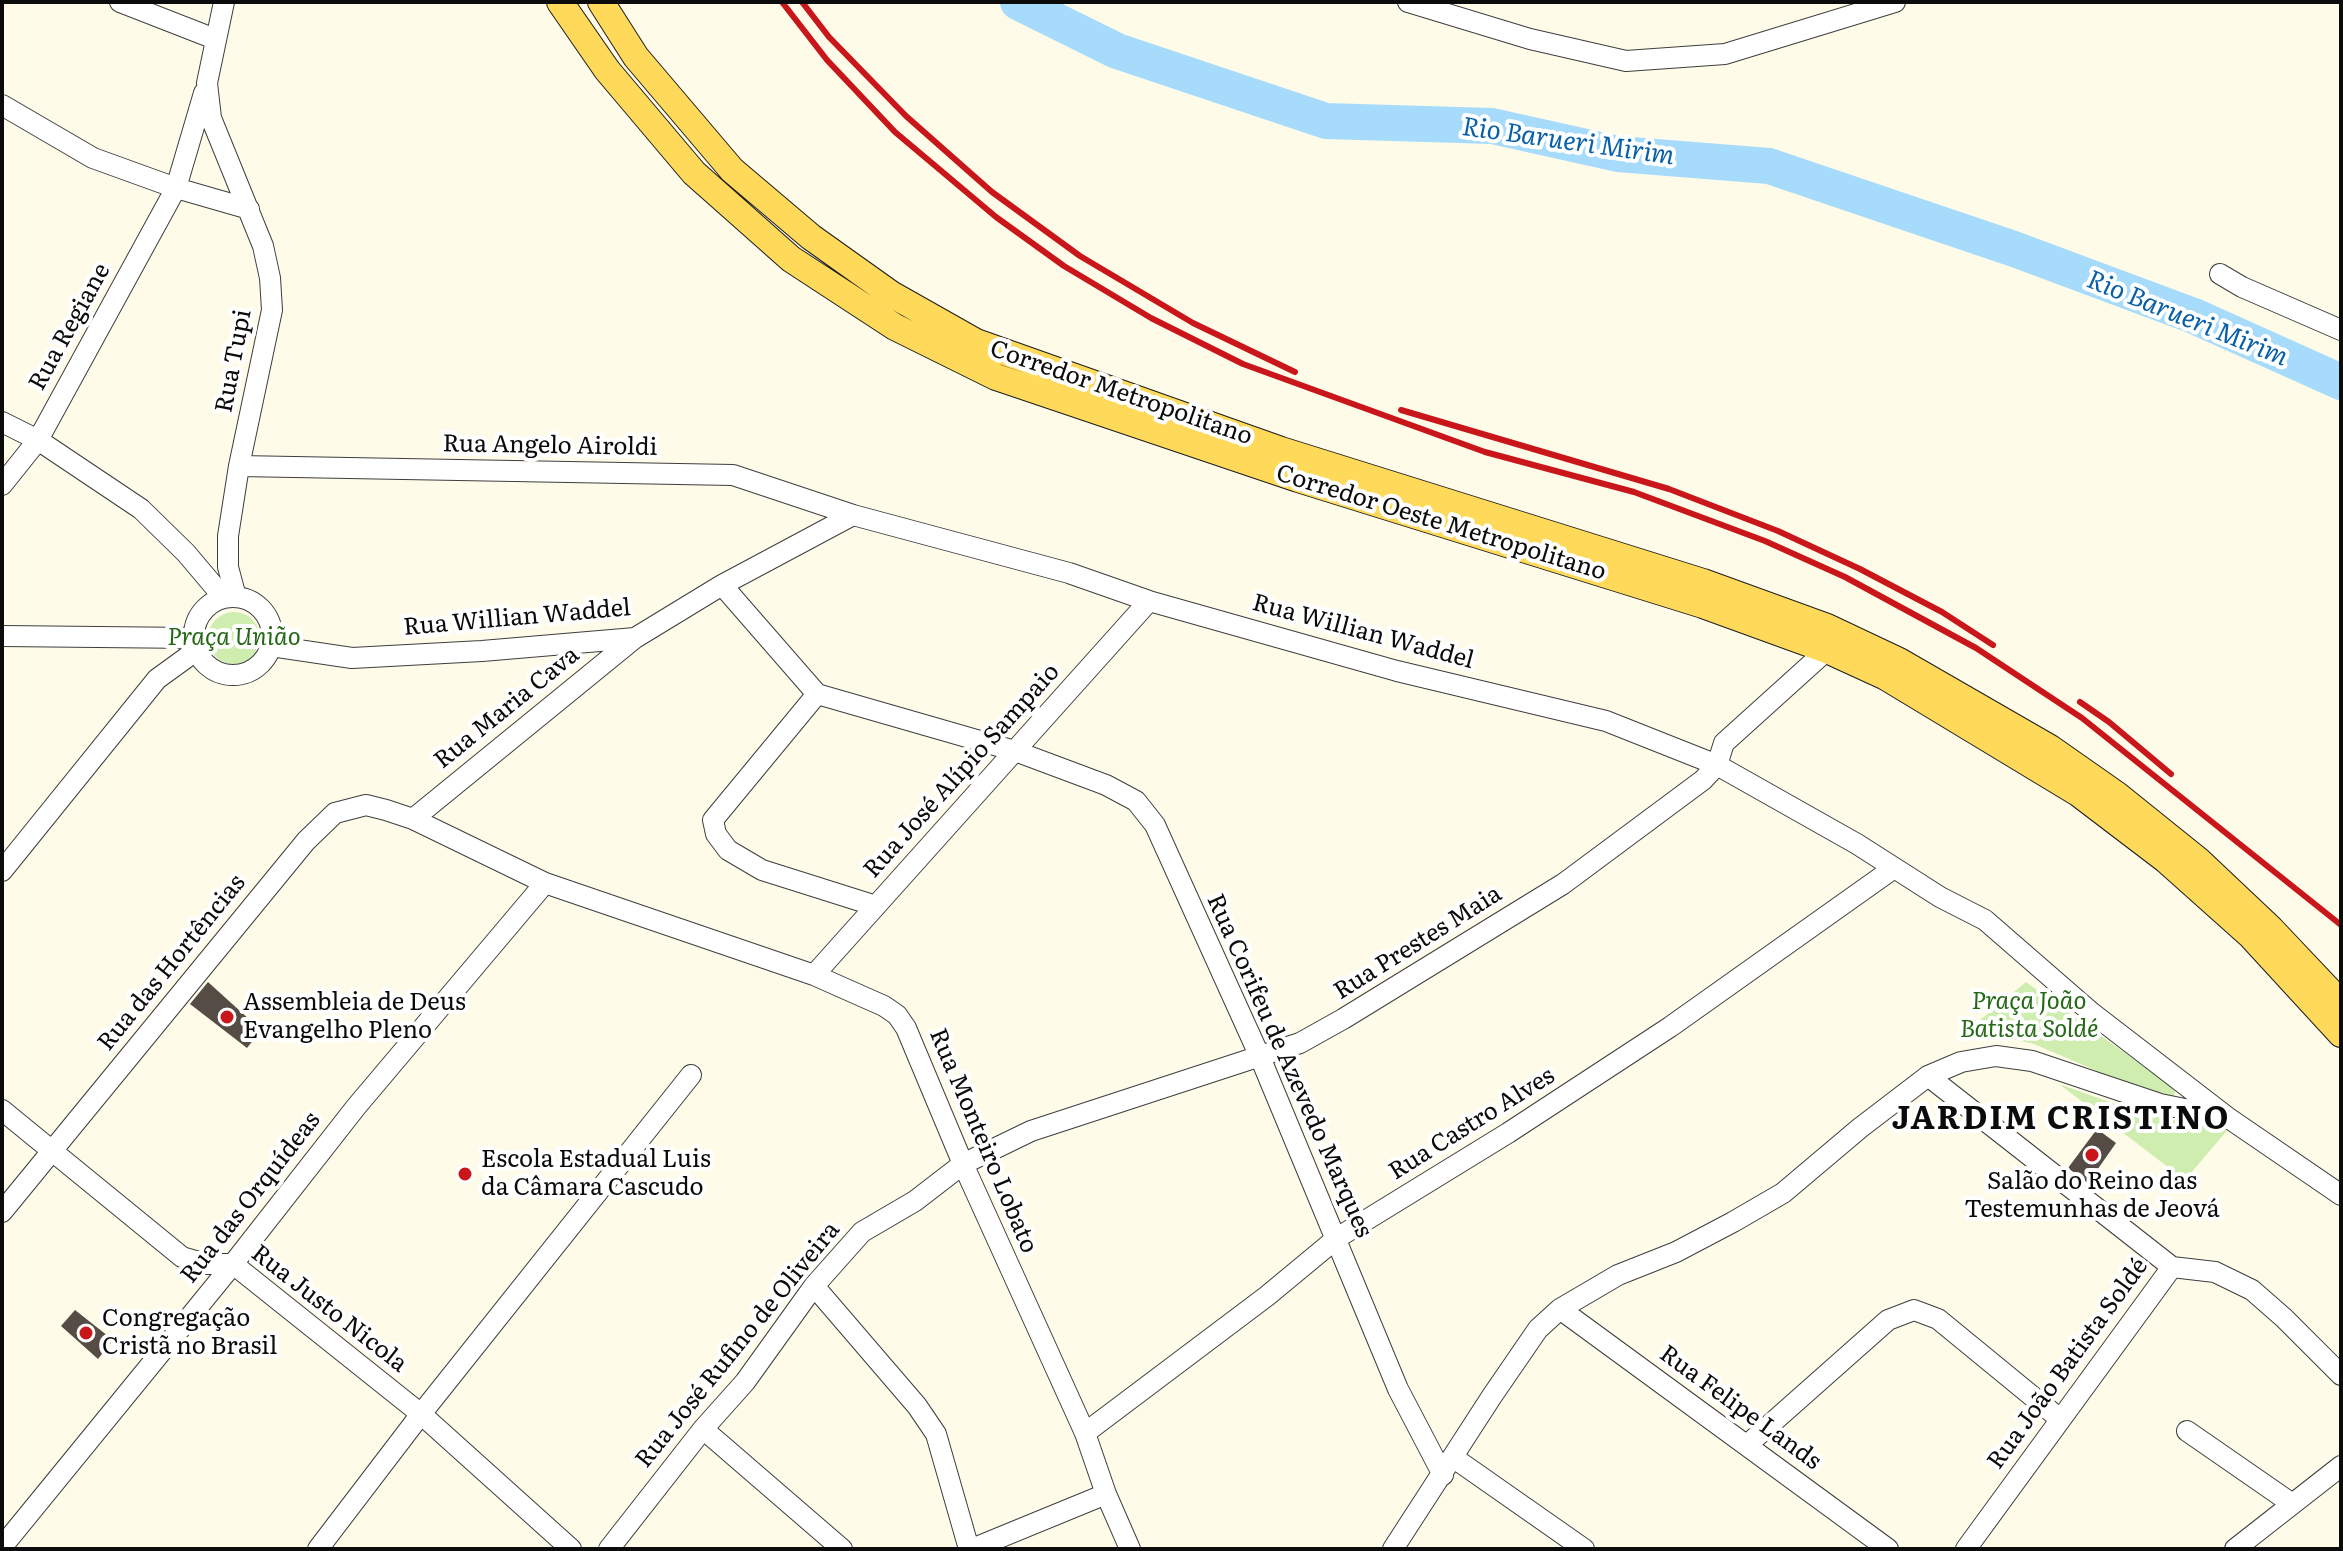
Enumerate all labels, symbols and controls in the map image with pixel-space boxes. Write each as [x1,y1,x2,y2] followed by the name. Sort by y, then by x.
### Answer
[1460,112,1676,172] water label: Rio Barueri Mirim
[23,258,117,396] street label: Rua Regiane
[2082,264,2292,374] water label: Rio Barueri Mirim
[210,307,258,415] street label: Rua Tupi
[986,335,1256,451] street label: Corredor Metropolitano
[442,430,658,462] street label: Rua Angelo Airoldi
[1273,459,1609,587] street label: Corredor Oeste Metropolitano
[1249,589,1477,675] street label: Rua Willian Waddel
[402,594,632,642] street label: Rua Willian Waddel
[167,624,301,652] park label: Praça União
[429,641,585,775] street label: Rua Maria Cava
[858,658,1066,884] street label: Rua José Alípio Sampaio
[92,869,252,1057] street label: Rua das Hortências
[1329,880,1507,1006] street label: Rua Prestes Maia
[1200,890,1378,1242] street label: Rua Corifeu de Azevedo Marques
[1960,988,2098,1044] park label: Praça João Batista Soldé
[243,989,466,1045] place label: Assembleia de Deus Evangelho Pleno
[218,1008,236,1026] marker: Assembleia de Deus Evangelho Pleno
[923,1024,1043,1258] street label: Rua Monteiro Lobato
[1384,1062,1560,1186] street label: Rua Castro Alves
[1892,1101,2230,1139] district label: JARDIM CRISTINO
[175,1107,327,1289] street label: Rua das Orquídeas
[481,1146,711,1202] place label: Escola Estadual Luis da Câmara Cascudo
[2083,1146,2101,1164] marker: Salão do Reino das Testemunhas de Jeová
[456,1165,474,1183] marker: Escola Estadual Luis da Câmara Cascudo
[1964,1168,2220,1224] place label: Salão do Reino das Testemunhas de Jeová
[630,1216,846,1474] street label: Rua José Rufino de Oliveira
[245,1239,413,1379] street label: Rua Justo Nicola
[1982,1253,2154,1475] street label: Rua João Batista Soldé
[102,1305,277,1361] place label: Congregação Cristã no Brasil
[77,1324,95,1342] marker: Congregação Cristã no Brasil
[1654,1340,1826,1476] street label: Rua Felipe Lands

